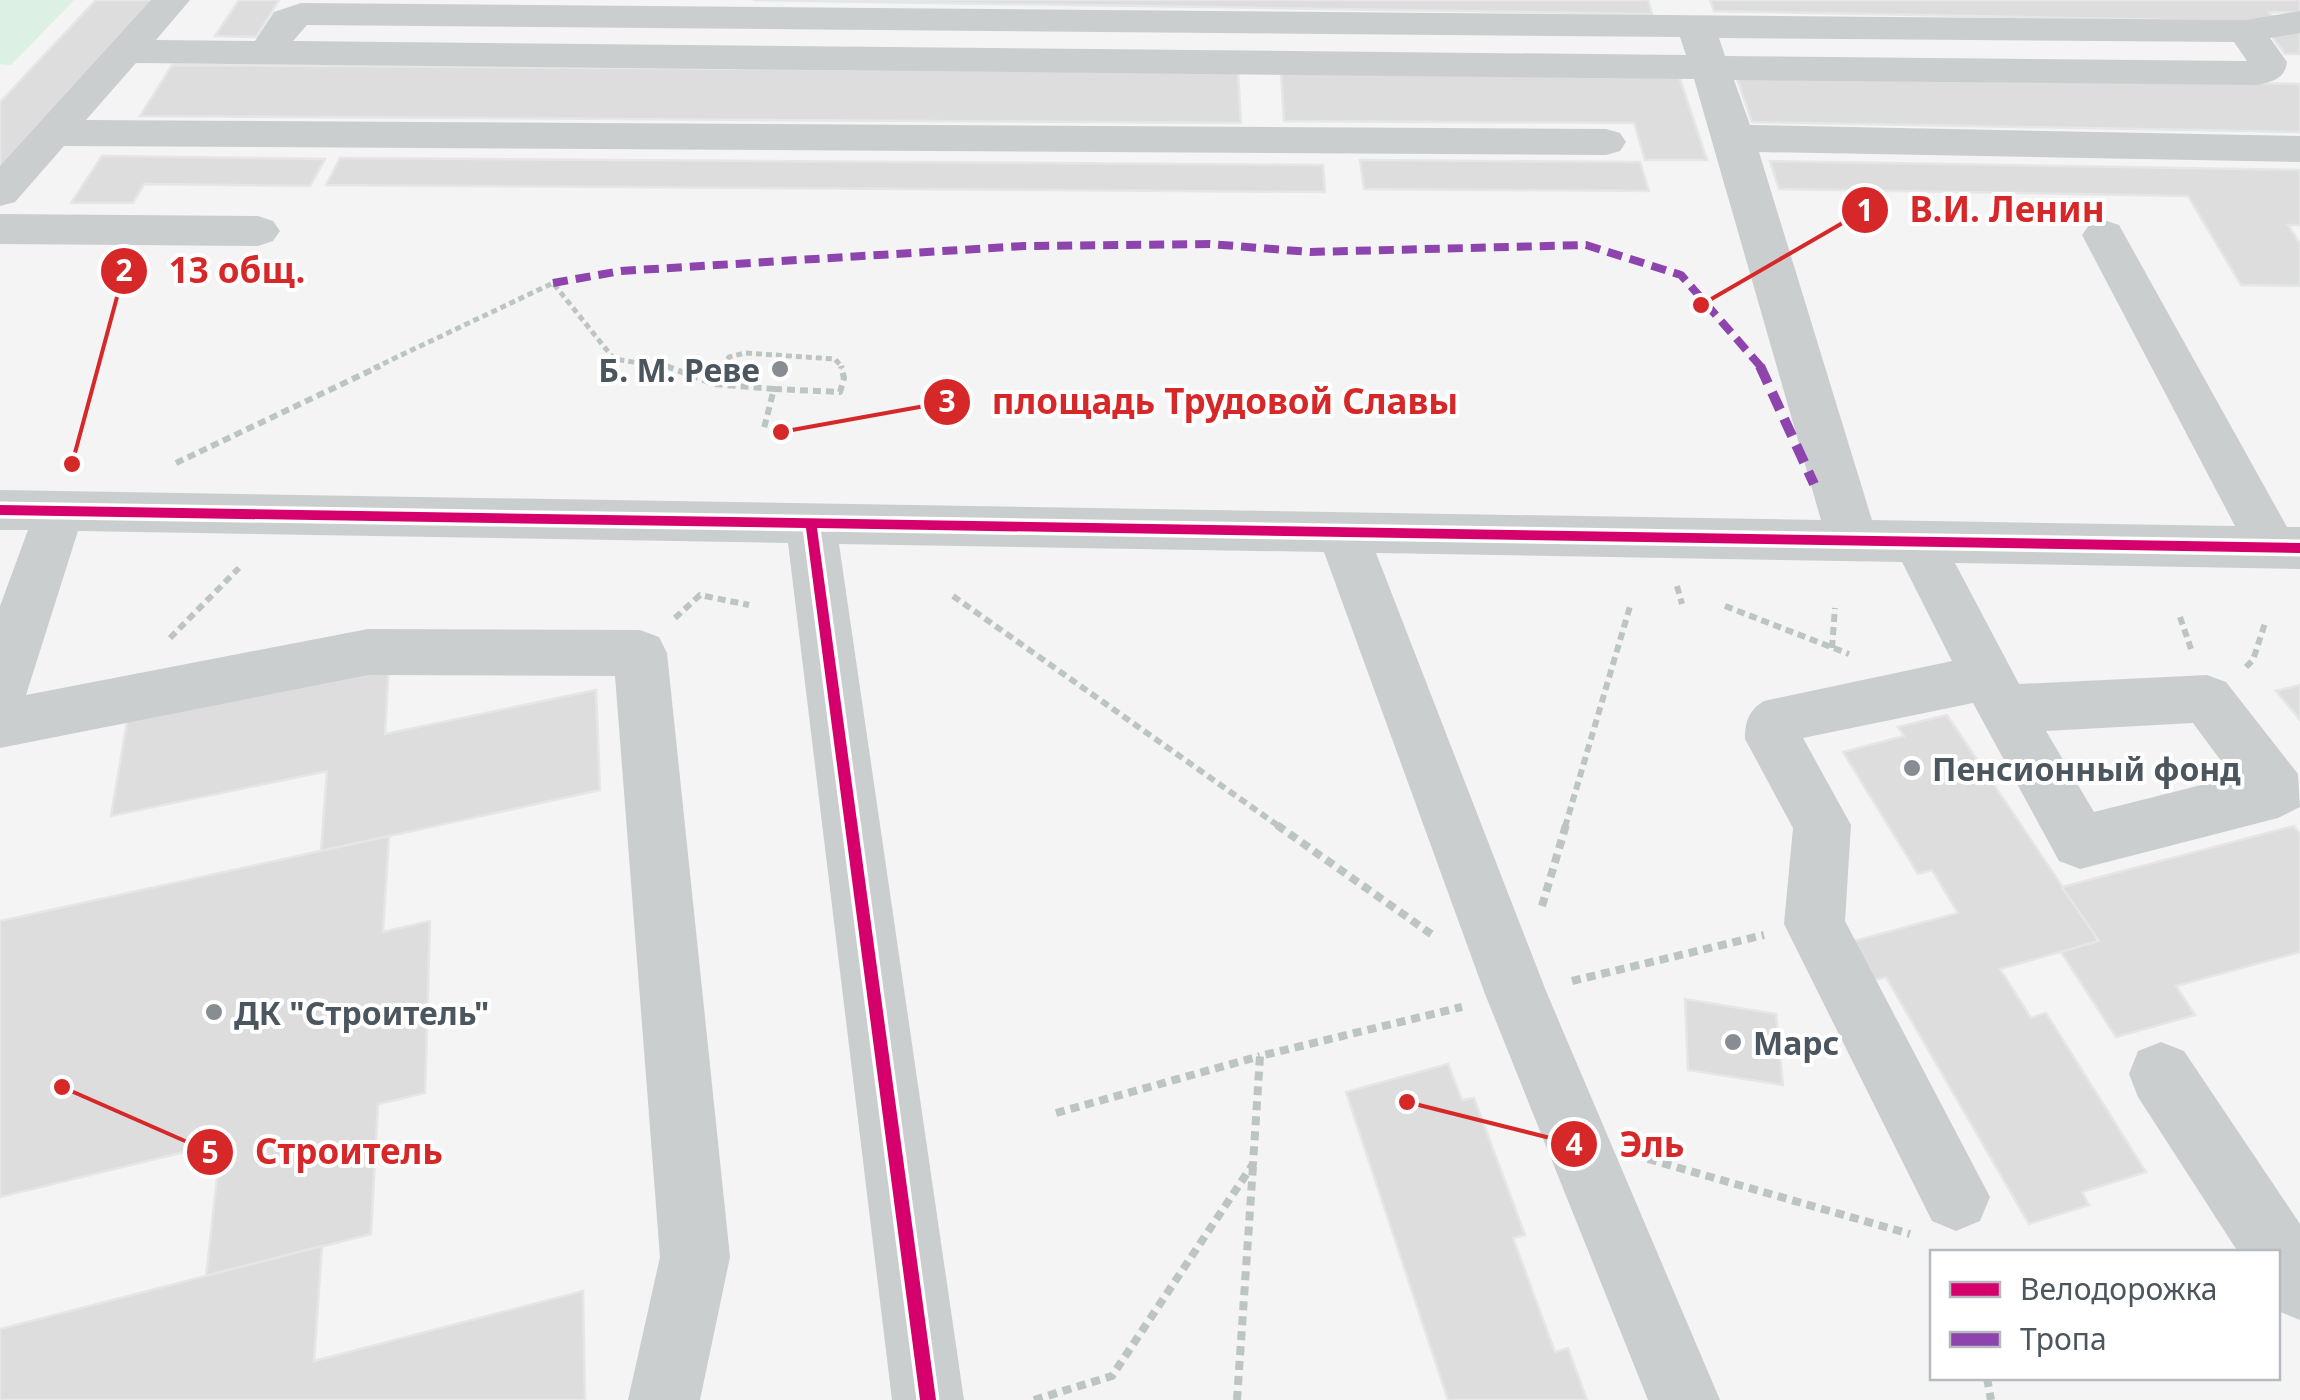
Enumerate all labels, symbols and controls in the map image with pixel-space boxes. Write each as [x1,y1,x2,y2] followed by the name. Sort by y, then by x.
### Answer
[1840,178,2125,243] callout: В.И. Ленин
[1909,185,2105,232] text: В.И. Ленин
[1856,189,1874,230] text: 1
[99,238,326,303] callout: 13 общ.
[169,246,305,293] text: 13 общ.
[115,249,133,290] text: 2
[598,348,760,391] place label: Б. М. Реве
[769,358,791,380] marker: Б. М. Реве
[922,369,1478,434] callout: площадь Трудовой Славы
[992,377,1458,424] text: площадь Трудовой Славы
[938,380,956,421] text: 3
[1932,747,2241,790] place label: Пенсионный фонд
[1901,757,1923,779] marker: Пенсионный фонд
[234,991,489,1034] place label: ДК "Строитель"
[203,1001,225,1023] marker: ДК "Строитель"
[1753,1021,1839,1064] place label: Марс
[1722,1031,1744,1053] marker: Марс
[1549,1112,1704,1177] callout: Эль
[185,1120,463,1185] callout: Строитель
[1619,1120,1685,1167] text: Эль
[1565,1123,1583,1164] text: 4
[255,1127,443,1174] text: Строитель
[201,1131,219,1172] text: 5
[1930,1250,2280,1380] legend
[2020,1268,2217,1309] text: Велодорожка
[2020,1318,2107,1359] text: Тропа

